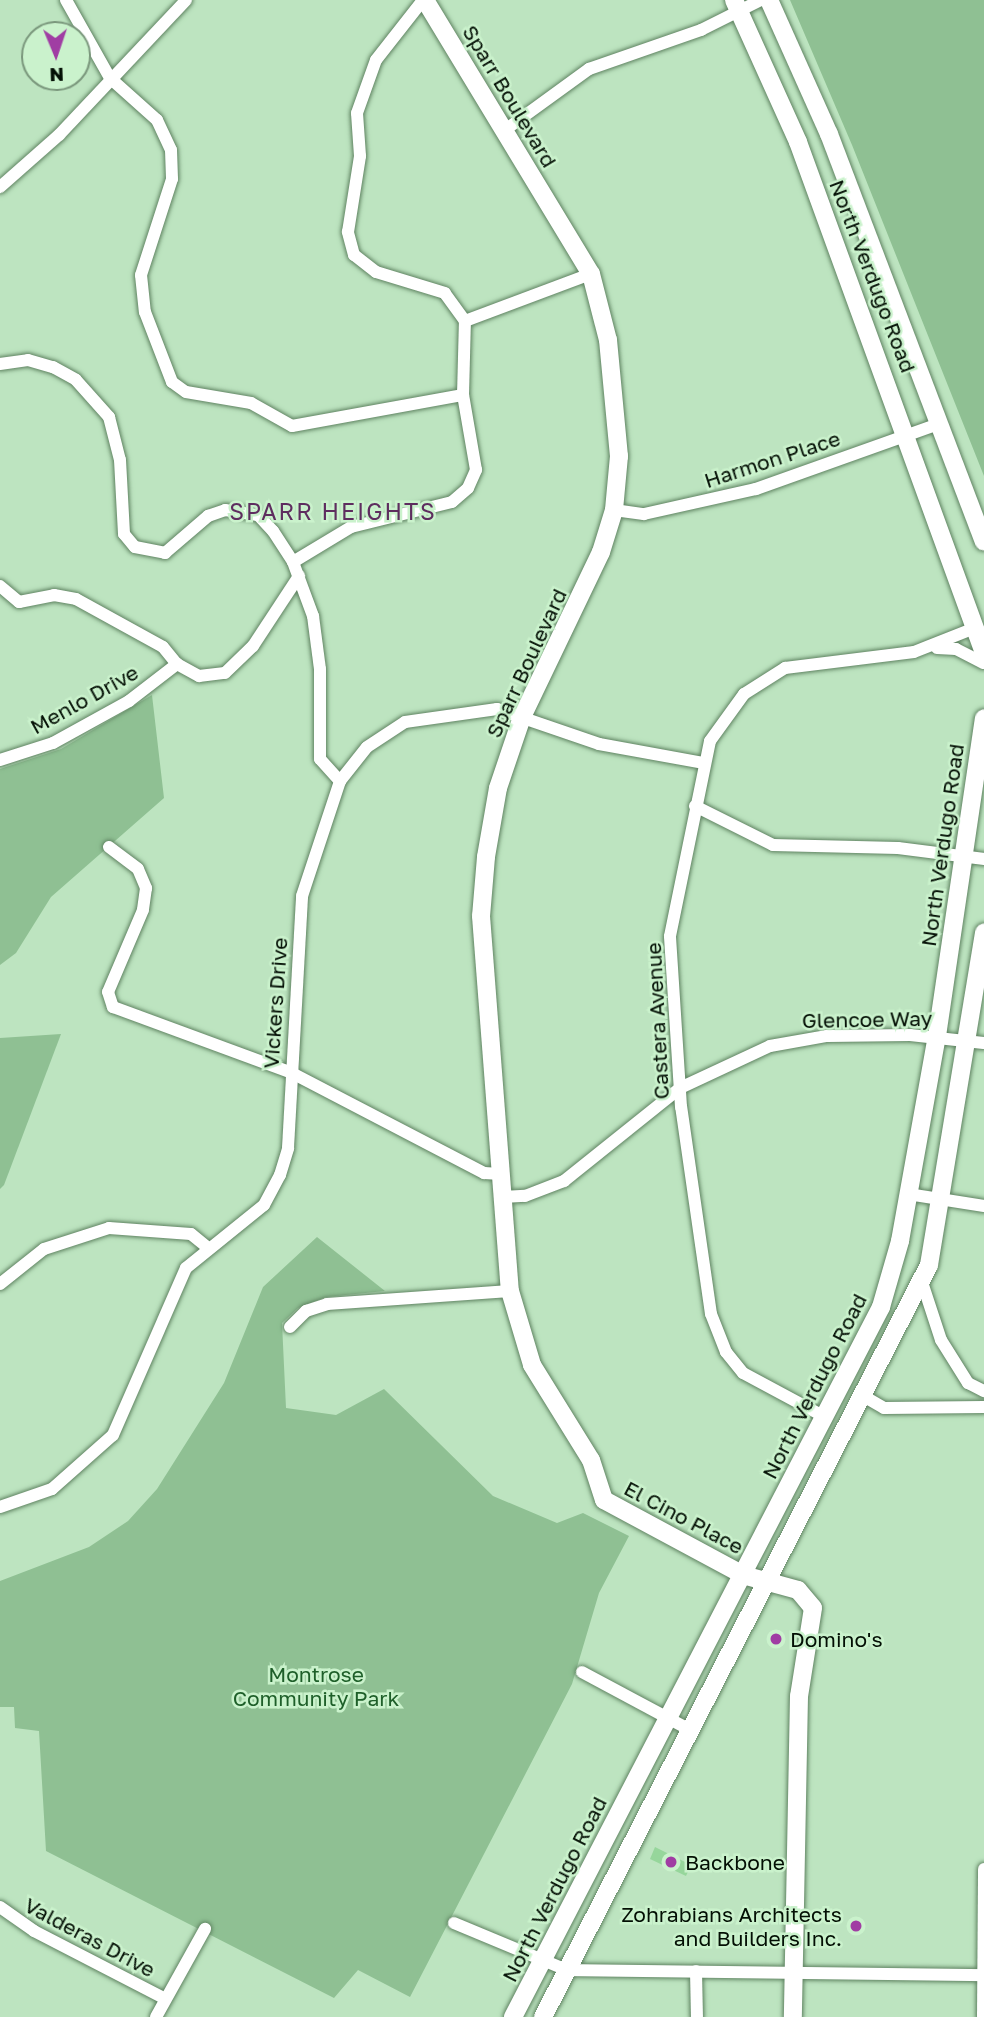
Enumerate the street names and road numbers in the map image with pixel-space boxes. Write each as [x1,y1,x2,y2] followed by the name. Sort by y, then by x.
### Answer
[458,20,562,172] street label: Sparr Boulevard
[825,176,921,376] street label: North Verdugo Road
[701,425,843,493] street label: Harmon Place
[480,585,572,741] street label: Sparr Boulevard
[26,659,142,739] street label: Menlo Drive
[915,742,969,948] street label: North Verdugo Road
[258,937,292,1069] street label: Vickers Drive
[640,942,674,1100] street label: Castera Avenue
[802,1005,932,1033] street label: Glencoe Way
[756,1289,872,1483] street label: North Verdugo Road
[620,1475,748,1559] street label: El Cino Place
[496,1792,612,1986] street label: North Verdugo Road
[20,1892,160,1982] street label: Valderas Drive

